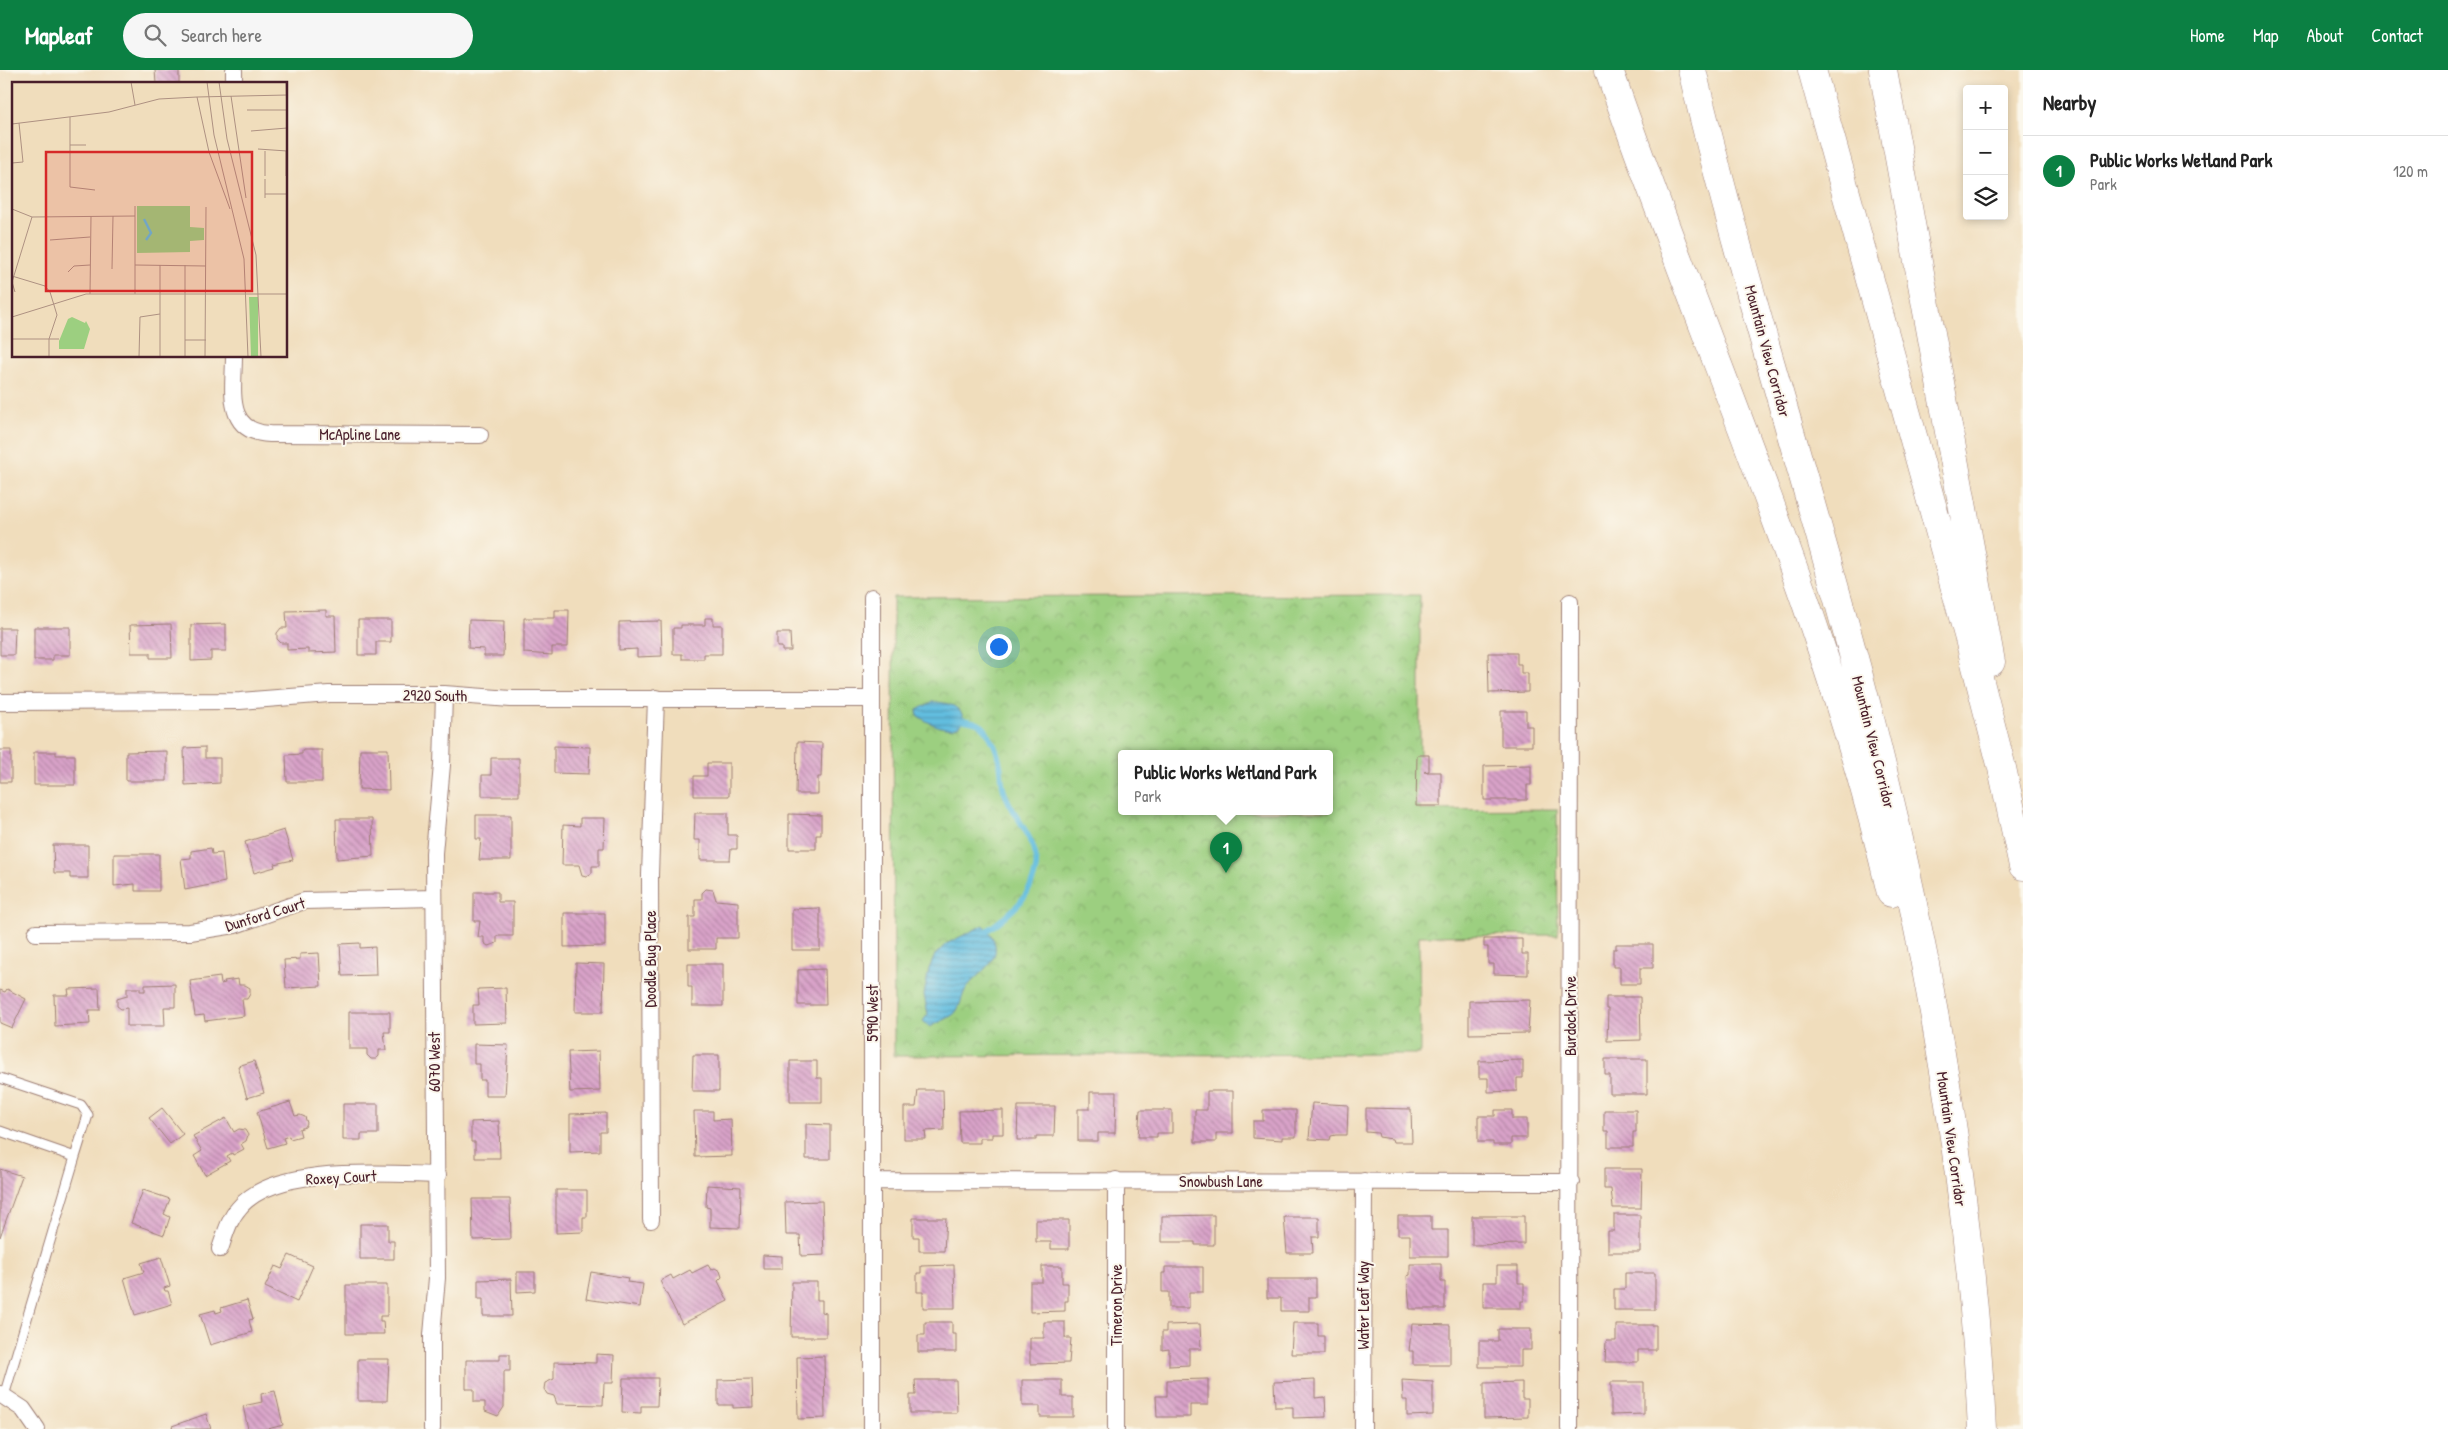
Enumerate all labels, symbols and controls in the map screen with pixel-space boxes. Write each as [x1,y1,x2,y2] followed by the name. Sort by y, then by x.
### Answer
[123,13,473,58] search box
[25,19,93,51] text: Mapleaf
[141,21,169,49] icon: search
[181,22,262,48] text: Search here
[2190,23,2225,48] text: Home
[2253,23,2278,48] text: Map
[2306,23,2343,48] text: About
[2371,23,2423,48] text: Contact
[12,82,288,358] inset map
[1963,85,2008,220] map controls
[1963,85,2008,130] button: +
[2043,88,2096,117] text: Nearby
[1963,130,2008,175] button: −
[2090,147,2272,173] text: Public Works Wetland Park
[2056,160,2062,182] text: 1
[2393,160,2428,182] text: 120 m
[2090,173,2117,195] text: Park
[1963,175,2008,220] button: layers
[1740,283,1796,419] street label: Mountain View Corridor
[319,423,401,445] street label: McApline Lane
[986,634,1012,660] your location
[1847,673,1901,811] street label: Mountain View Corridor
[403,683,468,707] street label: 2920 South
[1118,750,1333,815] popup
[1134,759,1317,785] text: Public Works Wetland Park
[1134,785,1161,807] text: Park
[1210,832,1242,873] pin: 1
[222,891,308,937] street label: Dunford Court
[639,910,661,1008] street label: Doodle Bug Place
[1559,975,1581,1056] street label: Burdock Drive
[861,984,883,1042] street label: 5990 West
[423,1031,445,1092] street label: 6070 West
[1932,1070,1972,1208] street label: Mountain View Corridor
[305,1164,378,1190] street label: Roxey Court
[1179,1170,1264,1192] street label: Snowbush Lane
[1352,1260,1374,1349] street label: Water Leaf Way
[1105,1263,1127,1346] street label: Timeron Drive

